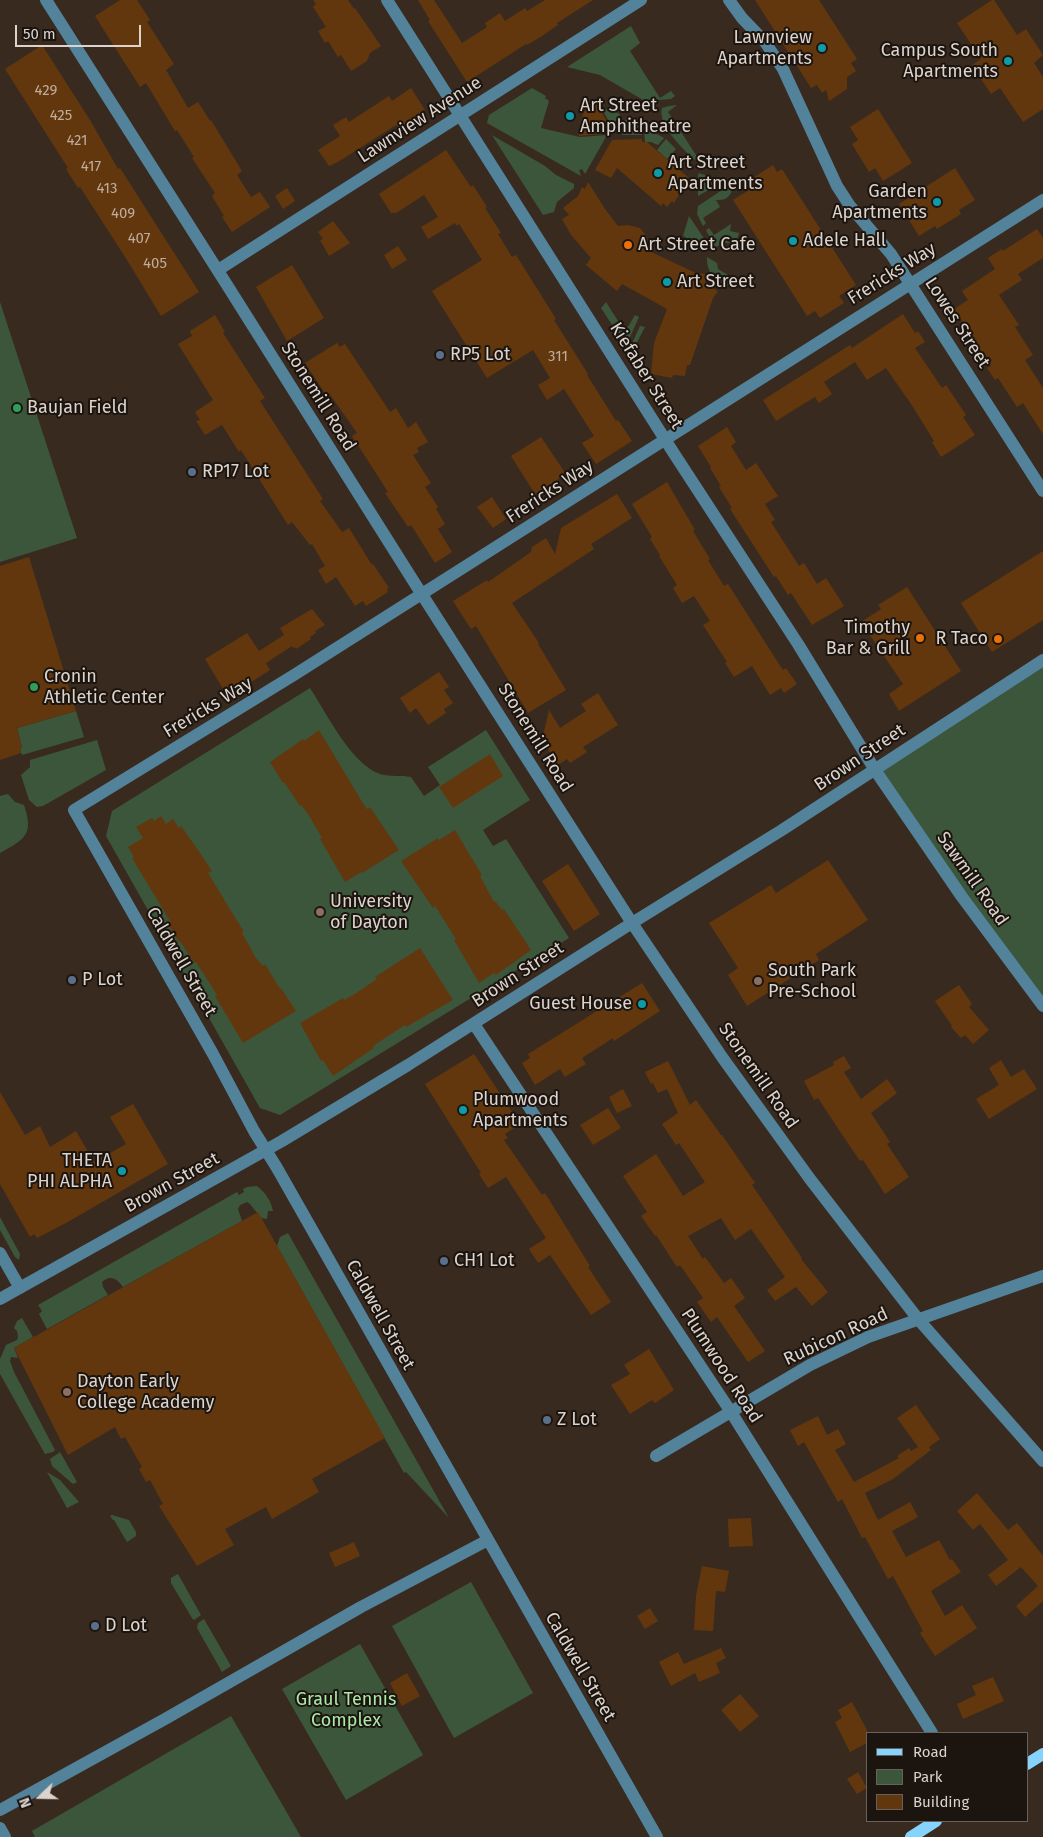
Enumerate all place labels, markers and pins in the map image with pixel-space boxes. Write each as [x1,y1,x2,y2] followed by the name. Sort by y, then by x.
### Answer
[717,27,812,70] place label: Lawnview Apartments
[881,40,998,82] place label: Campus South Apartments
[816,42,828,54] marker: Lawnview Apartments
[1002,55,1014,67] marker: Campus South Apartments
[580,95,691,138] place label: Art Street Amphitheatre
[564,110,576,122] marker: Art Street Amphitheatre
[668,152,763,194] place label: Art Street Apartments
[652,167,664,179] marker: Art Street Apartments
[832,181,927,223] place label: Garden Apartments
[931,196,943,208] marker: Garden Apartments
[803,230,886,252] place label: Adele Hall
[638,234,755,256] place label: Art Street Cafe
[787,235,799,247] marker: Adele Hall
[622,239,634,251] marker: Art Street Cafe
[677,271,754,293] place label: Art Street
[661,276,673,288] marker: Art Street
[450,344,510,366] place label: RP5 Lot
[434,349,446,361] marker: RP5 Lot
[27,397,127,419] place label: Baujan Field
[11,402,23,414] marker: Baujan Field
[202,461,269,483] place label: RP17 Lot
[186,466,198,478] marker: RP17 Lot
[826,617,910,660] place label: Timothy Bar & Grill
[935,628,988,650] place label: R Taco
[914,632,926,644] marker: Timothy Bar & Grill
[992,633,1004,645] marker: R Taco
[44,666,164,709] place label: Cronin Athletic Center
[28,681,40,693] marker: Cronin Athletic Center
[330,891,412,934] place label: University of Dayton
[314,906,326,918] marker: University of Dayton
[768,960,856,1002] place label: South Park Pre-School
[82,969,123,991] place label: P Lot
[66,974,78,986] marker: P Lot
[752,975,764,987] marker: South Park Pre-School
[529,993,632,1015] place label: Guest House
[636,998,648,1010] marker: Guest House
[473,1089,568,1132] place label: Plumwood Apartments
[457,1104,469,1116] marker: Plumwood Apartments
[27,1150,112,1192] place label: THETA PHI ALPHA
[116,1165,128,1177] marker: THETA PHI ALPHA
[454,1250,514,1272] place label: CH1 Lot
[438,1255,450,1267] marker: CH1 Lot
[77,1371,214,1414] place label: Dayton Early College Academy
[61,1386,73,1398] marker: Dayton Early College Academy
[557,1409,597,1431] place label: Z Lot
[541,1414,553,1426] marker: Z Lot
[105,1615,147,1637] place label: D Lot
[89,1620,101,1632] marker: D Lot

